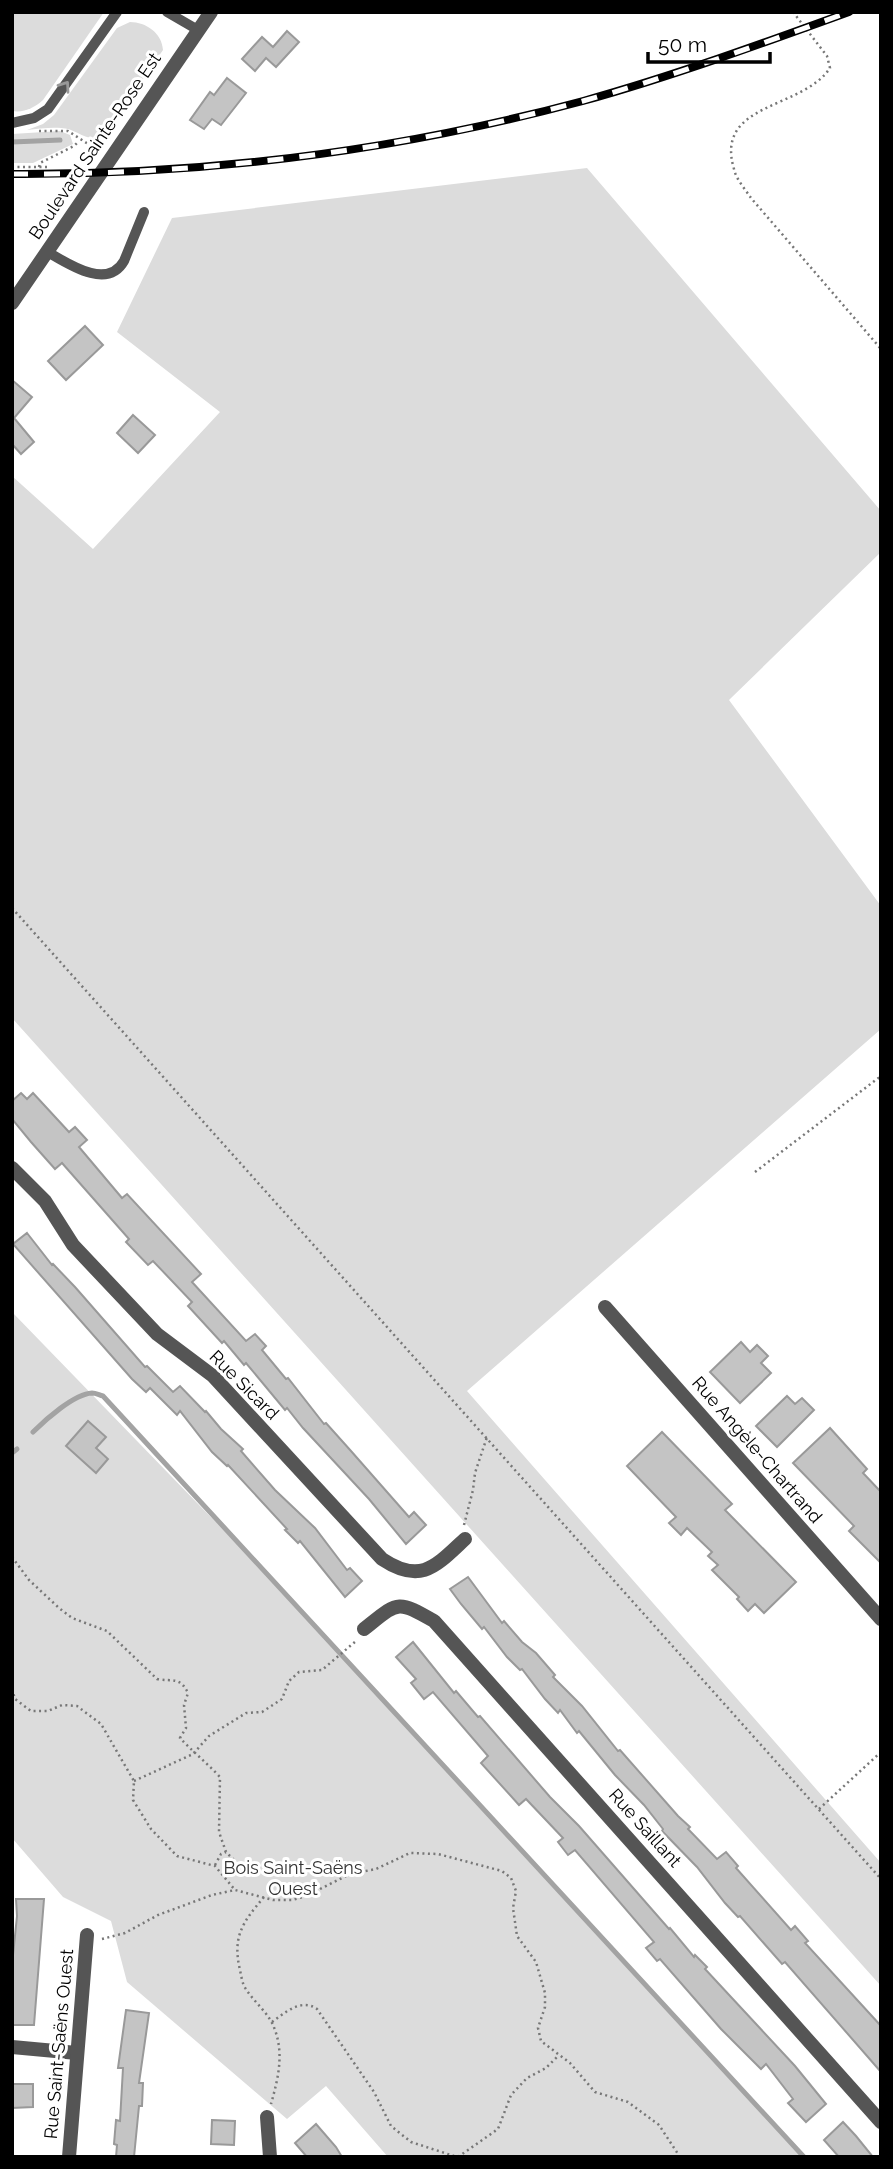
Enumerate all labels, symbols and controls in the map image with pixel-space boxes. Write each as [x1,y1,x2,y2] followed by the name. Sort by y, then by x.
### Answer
[648,21,770,65] scale bar
[658,32,707,57] text: 50 m
[24,48,165,243] street label: Boulevard Sainte-Rose Est
[57,81,69,94] one-way arrow
[205,1346,283,1424] street label: Rue Sicard
[688,1372,827,1527] street label: Rue Angèle-Chartrand
[605,1784,686,1871] street label: Rue Saillant
[223,1857,363,1899] park label: Bois Saint-Saëns Ouest
[40,1948,77,2140] street label: Rue Saint-Saëns Ouest

